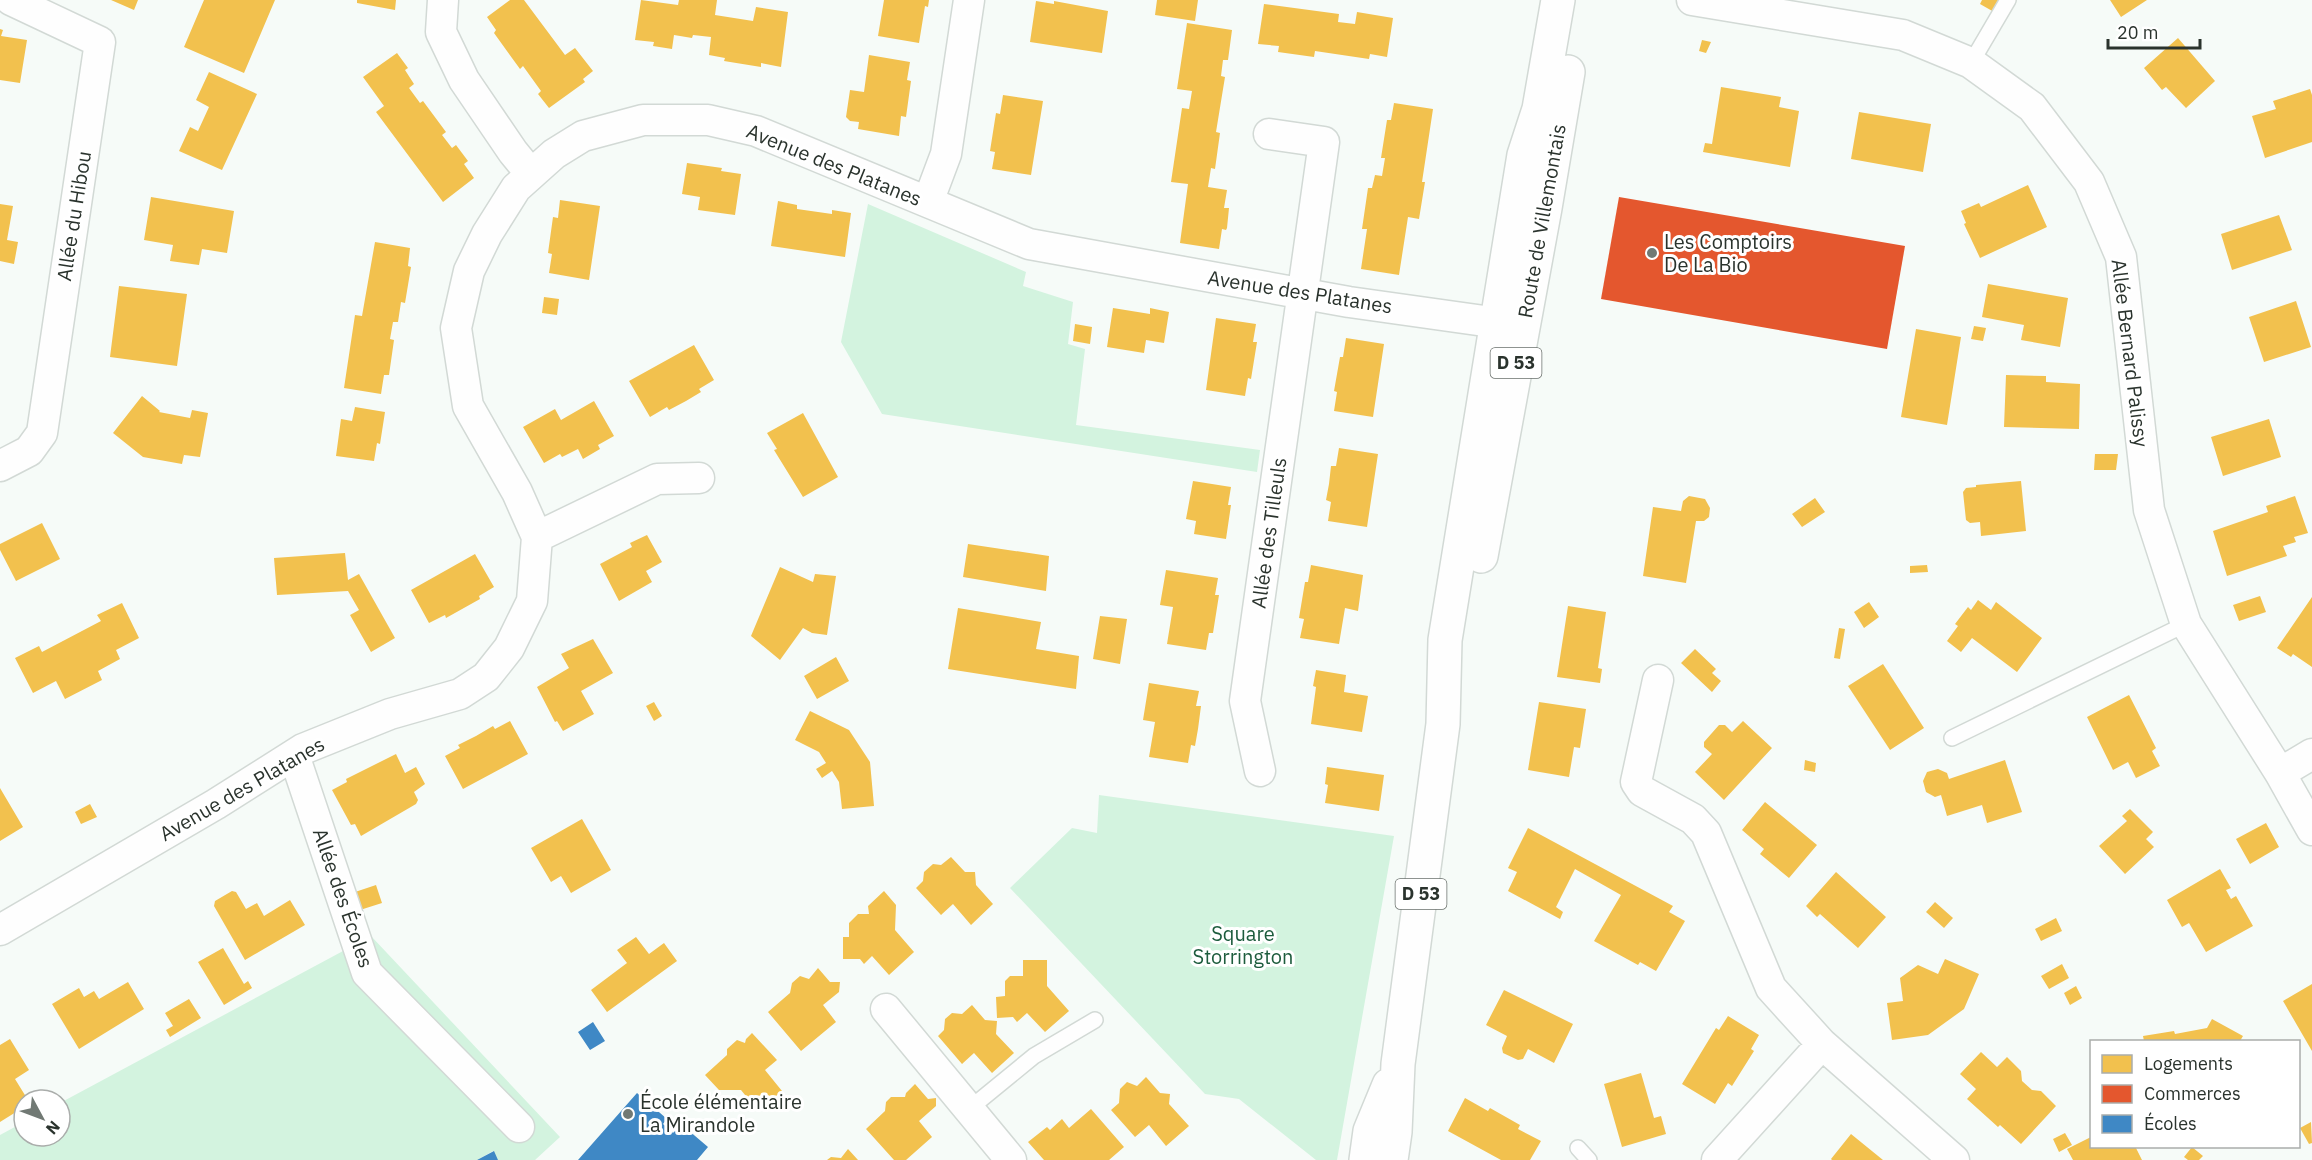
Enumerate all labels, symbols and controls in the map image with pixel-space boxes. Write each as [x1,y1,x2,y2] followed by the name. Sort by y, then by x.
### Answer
[2108,12,2200,50] scale bar
[2117,21,2159,44] text: 20 m
[743,117,926,212] street label: Avenue des Platanes
[1511,122,1572,320] street label: Route de Villemontais
[50,149,97,283] street label: Allée du Hibou
[1664,228,1792,278] place label: Les Comptoirs De La Bio
[1645,246,1659,260] marker: Les Comptoirs De La Bio
[2106,257,2155,449] street label: Allée Bernard Palissy
[1206,264,1394,319] street label: Avenue des Platanes
[1490,348,1541,378] road number: D 53
[1245,456,1292,610] street label: Allée des Tilleuls
[154,730,329,847] street label: Avenue des Platanes
[307,824,380,971] street label: Allée des Écoles
[1396,879,1446,909] road number: D 53
[1193,920,1293,970] park label: Square Storrington
[2090,1040,2300,1148] legend
[2144,1052,2233,1075] text: Logements
[2144,1082,2241,1105] text: Commerces
[12,1088,72,1148] north arrow
[640,1088,802,1138] place label: École élémentaire La Mirandole
[621,1107,635,1121] marker: École élémentaire La Mirandole
[2144,1112,2197,1135] text: Écoles
[42,1117,65,1139] text: N

